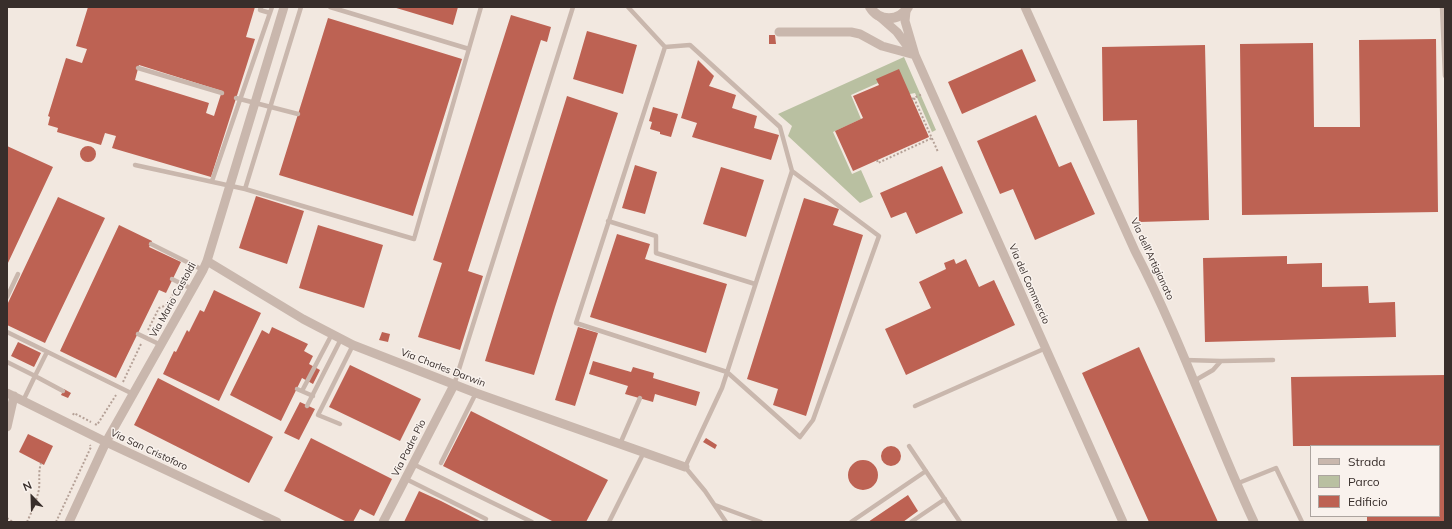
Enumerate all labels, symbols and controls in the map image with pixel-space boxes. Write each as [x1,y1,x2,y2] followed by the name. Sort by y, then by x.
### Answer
[1128,216,1176,302] street label: Via dell'Artigianato
[1006,242,1052,326] street label: Via del Commercio
[147,260,199,340] street label: Via Mario Castoldi
[399,346,487,390] street label: Via Charles Darwin
[389,417,429,479] street label: Via Padre Pio
[109,427,189,473] street label: Via San Cristoforo
[1310,445,1440,517] legend
[1348,454,1386,469] text: Strada
[1348,474,1380,489] text: Parco
[12,477,52,517] north arrow
[21,478,34,494] text: N
[1348,494,1388,509] text: Edificio

